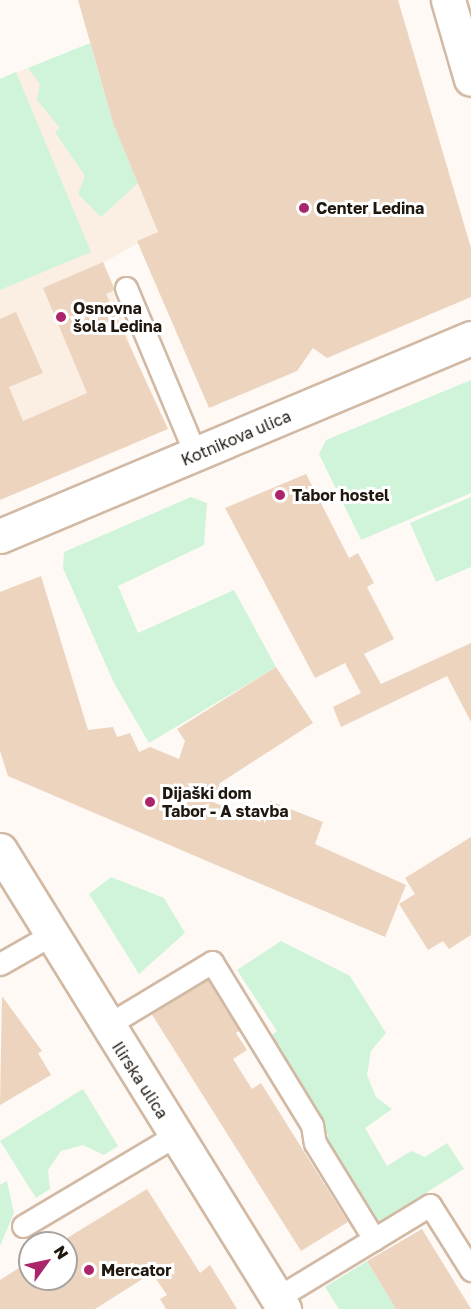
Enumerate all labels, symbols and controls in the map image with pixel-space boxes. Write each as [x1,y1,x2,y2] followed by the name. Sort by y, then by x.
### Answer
[316,198,424,218] place label: Center Ledina
[297,201,311,215] marker: Center Ledina
[73,298,162,336] place label: Osnovna šola Ledina
[54,310,68,324] marker: Osnovna šola Ledina
[178,406,294,470] street label: Kotnikova ulica
[292,485,389,505] place label: Tabor hostel
[273,488,287,502] marker: Tabor hostel
[162,783,289,821] place label: Dijaški dom Tabor - A stavba
[143,795,157,809] marker: Dijaški dom Tabor - A stavba
[108,1038,172,1122] street label: Ilirska ulica
[18,1231,78,1291] north arrow
[50,1242,73,1263] text: N
[101,1260,171,1280] place label: Mercator
[82,1263,96,1277] marker: Mercator

